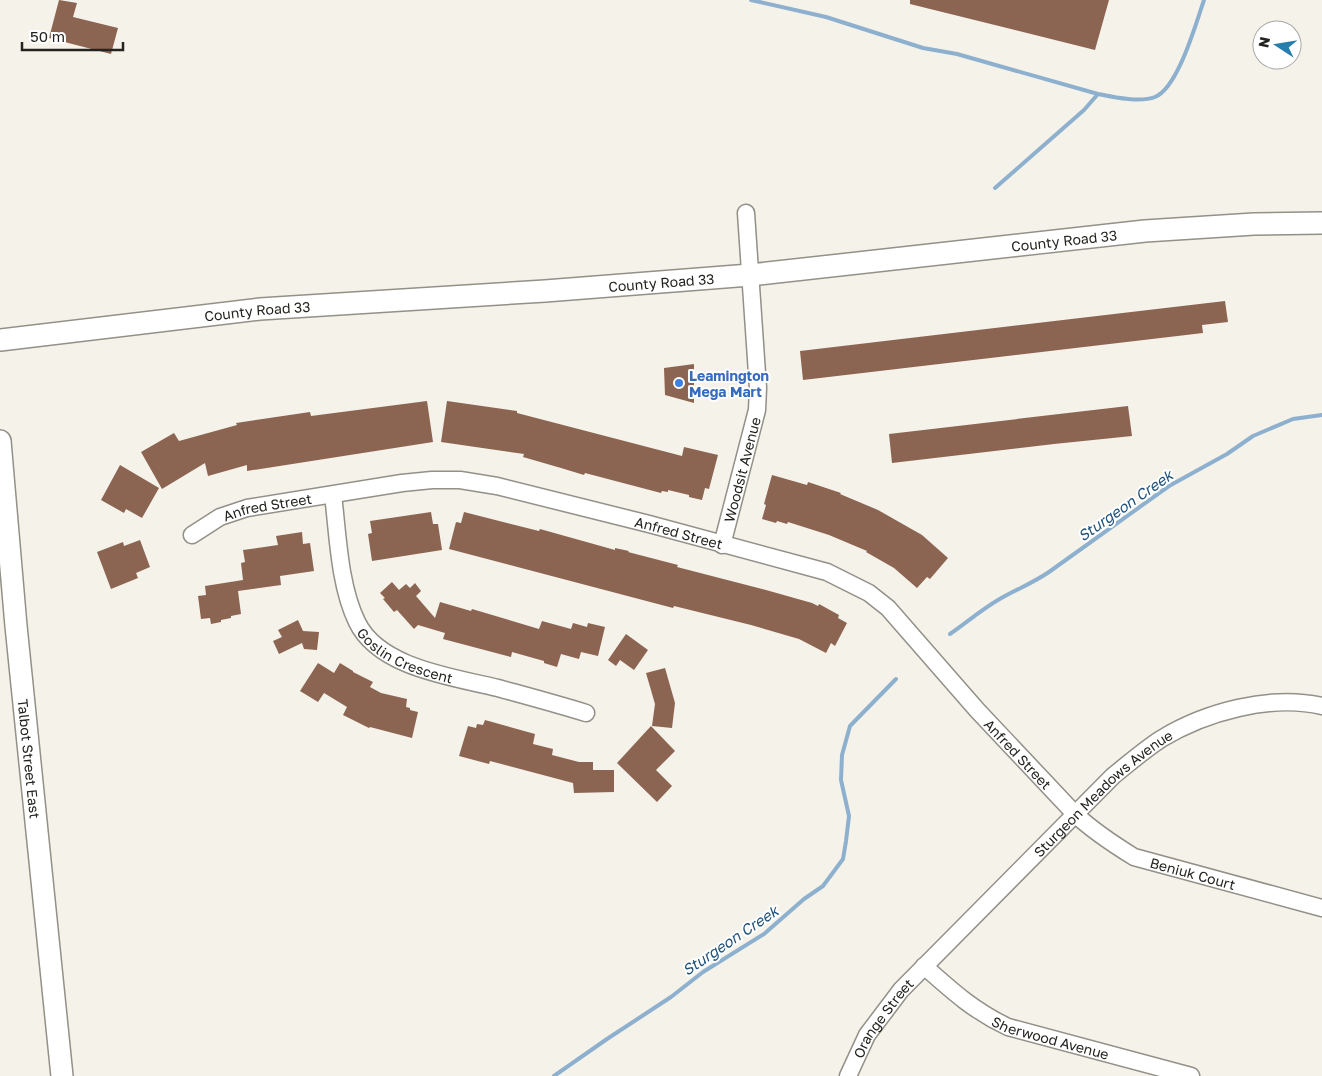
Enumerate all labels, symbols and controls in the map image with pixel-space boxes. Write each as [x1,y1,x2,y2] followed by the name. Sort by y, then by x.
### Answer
[22,20,124,52] scale bar
[1252,20,1302,70] north arrow
[30,27,65,45] text: 50 m
[1254,35,1273,49] text: N
[1010,226,1118,254] street label: County Road 33
[608,269,715,295] street label: County Road 33
[203,297,311,324] street label: County Road 33
[689,367,769,400] place label: Leamington Mega Mart
[673,377,685,389] marker: Leamington Mega Mart
[720,415,763,524] street label: Woodsit Avenue
[1074,465,1178,545] water label: Sturgeon Creek
[221,489,313,524] street label: Anfred Street
[633,512,725,552] street label: Anfred Street
[354,624,455,686] street label: Goslin Crescent
[15,698,44,819] street label: Talbot Street East
[981,715,1055,792] street label: Anfred Street
[1030,726,1175,860] street label: Sturgeon Meadows Avenue
[1148,853,1237,893] street label: Beniuk Court
[679,900,783,980] water label: Sturgeon Creek
[849,974,916,1061] street label: Orange Street
[989,1012,1111,1062] street label: Sherwood Avenue

